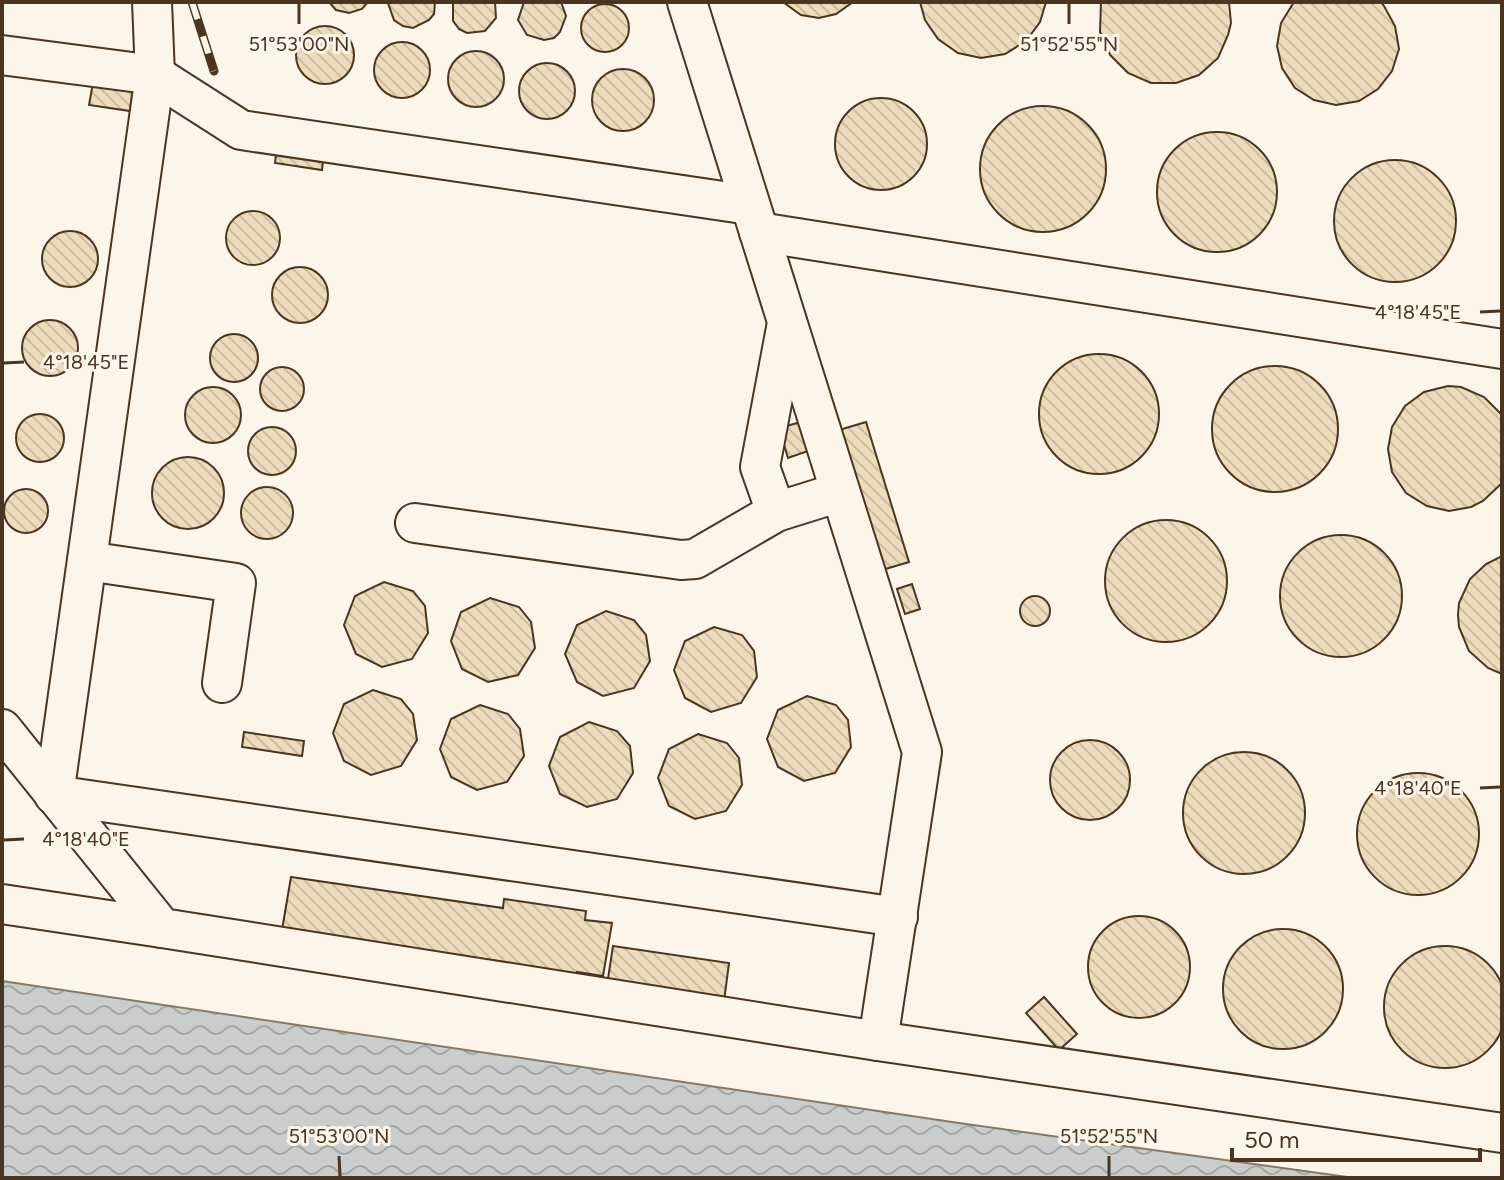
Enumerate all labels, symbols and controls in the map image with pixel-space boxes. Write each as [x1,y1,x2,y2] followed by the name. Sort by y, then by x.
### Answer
[248,32,350,56] text: 51°53'00"N
[1020,32,1118,56] text: 51°52'55"N
[1375,300,1461,324] text: 4°18'45"E
[43,350,129,374] text: 4°18'45"E
[1374,776,1462,800] text: 4°18'40"E
[42,827,130,851] text: 4°18'40"E
[1232,1112,1480,1162] scale bar
[288,1124,390,1148] text: 51°53'00"N
[1060,1124,1158,1148] text: 51°52'55"N
[1244,1125,1300,1154] text: 50 m

